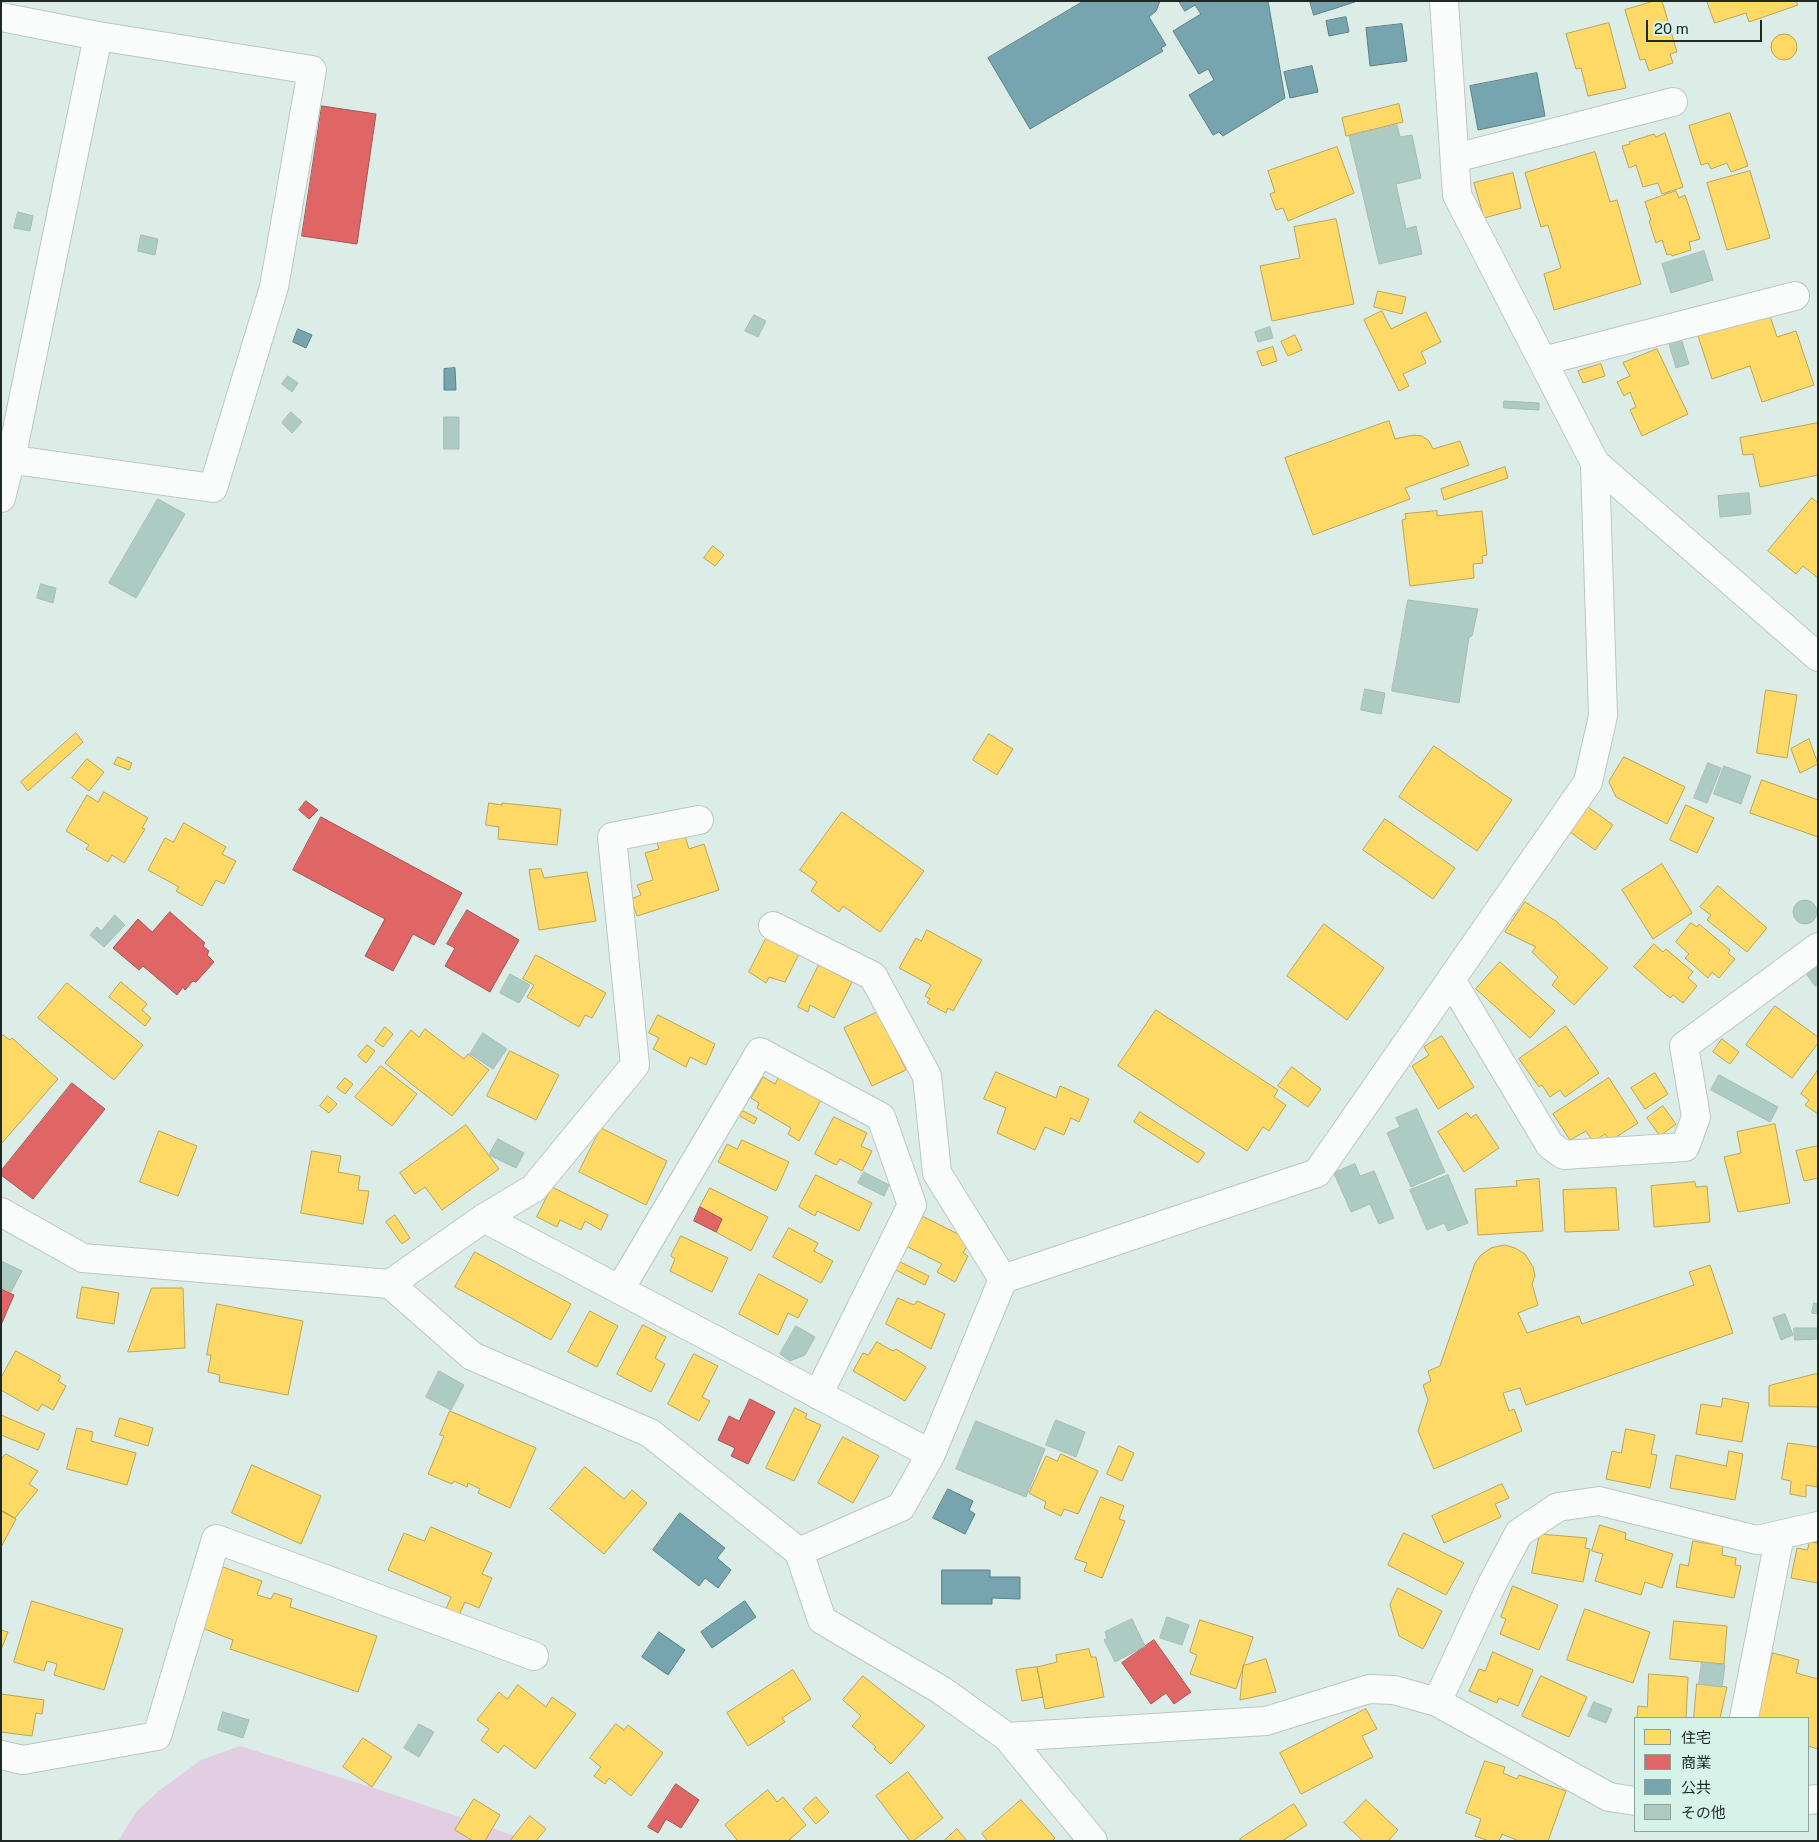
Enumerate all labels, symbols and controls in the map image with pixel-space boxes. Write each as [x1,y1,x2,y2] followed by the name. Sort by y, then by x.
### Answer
[1649,10,1765,42] scale bar
[1654,20,1689,37] text: 20 m
[1634,1717,1809,1832] legend
[1681,1729,1711,1746] text: 住宅
[1681,1754,1711,1771] text: 商業
[1681,1779,1711,1796] text: 公共
[1681,1804,1726,1821] text: その他

